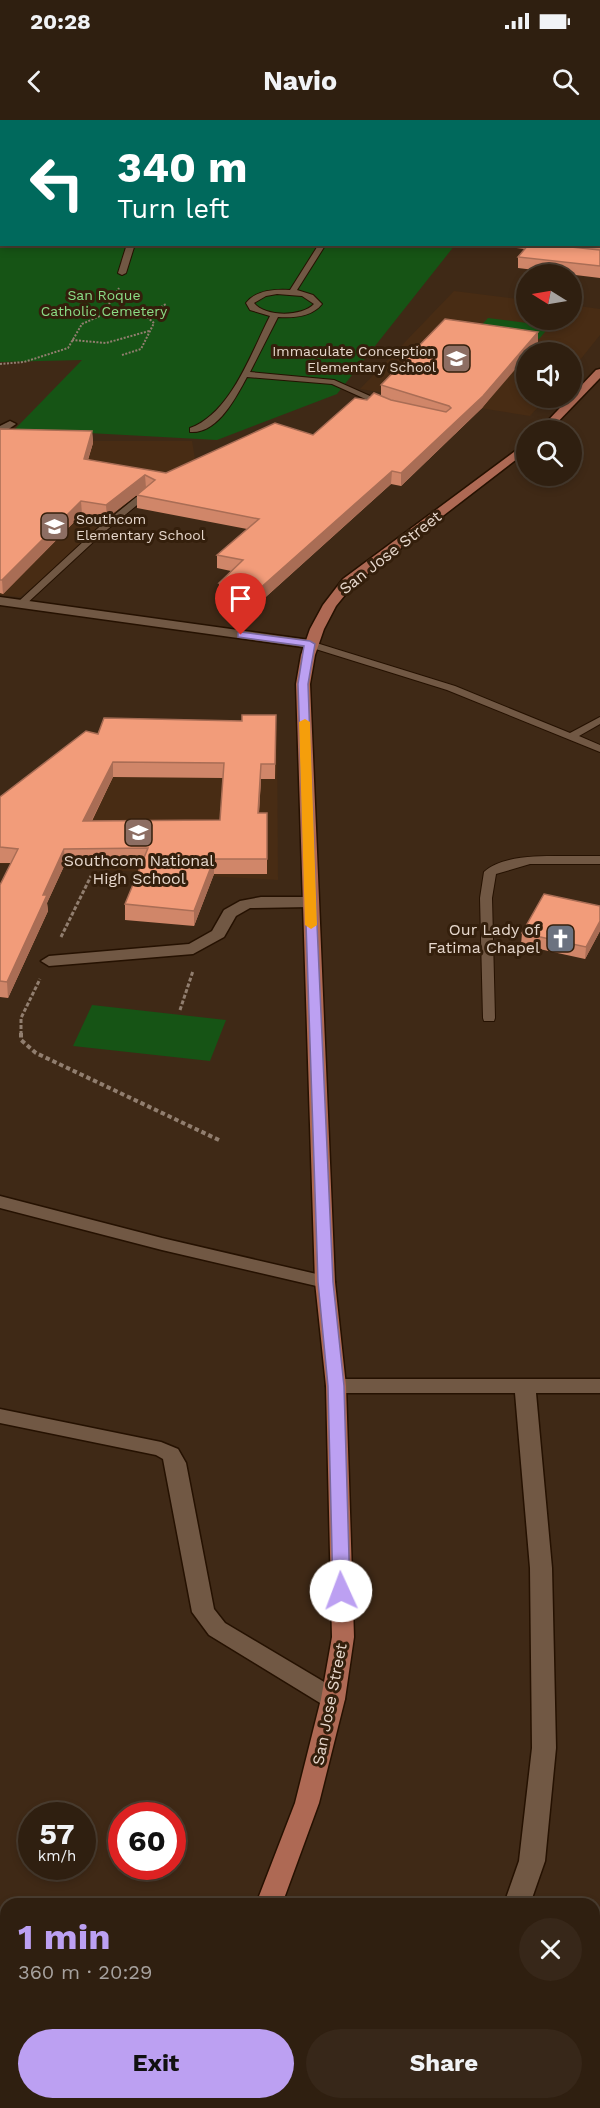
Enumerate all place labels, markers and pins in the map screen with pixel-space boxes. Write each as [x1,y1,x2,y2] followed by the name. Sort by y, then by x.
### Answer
[272,343,437,375] place label: Immaculate Conception Elementary School
[441,343,473,375] school or university icon: Immaculate Conception Elementary School
[39,511,71,543] school or university icon: Southcom Elementary School
[76,511,206,543] place label: Southcom Elementary School
[215,573,266,635] pin
[123,816,155,848] school or university icon: Southcom National High School
[64,851,214,888] place label: Southcom National High School
[428,920,541,957] place label: Our Lady of Fatima Chapel
[545,922,577,954] church icon: Our Lady of Fatima Chapel

